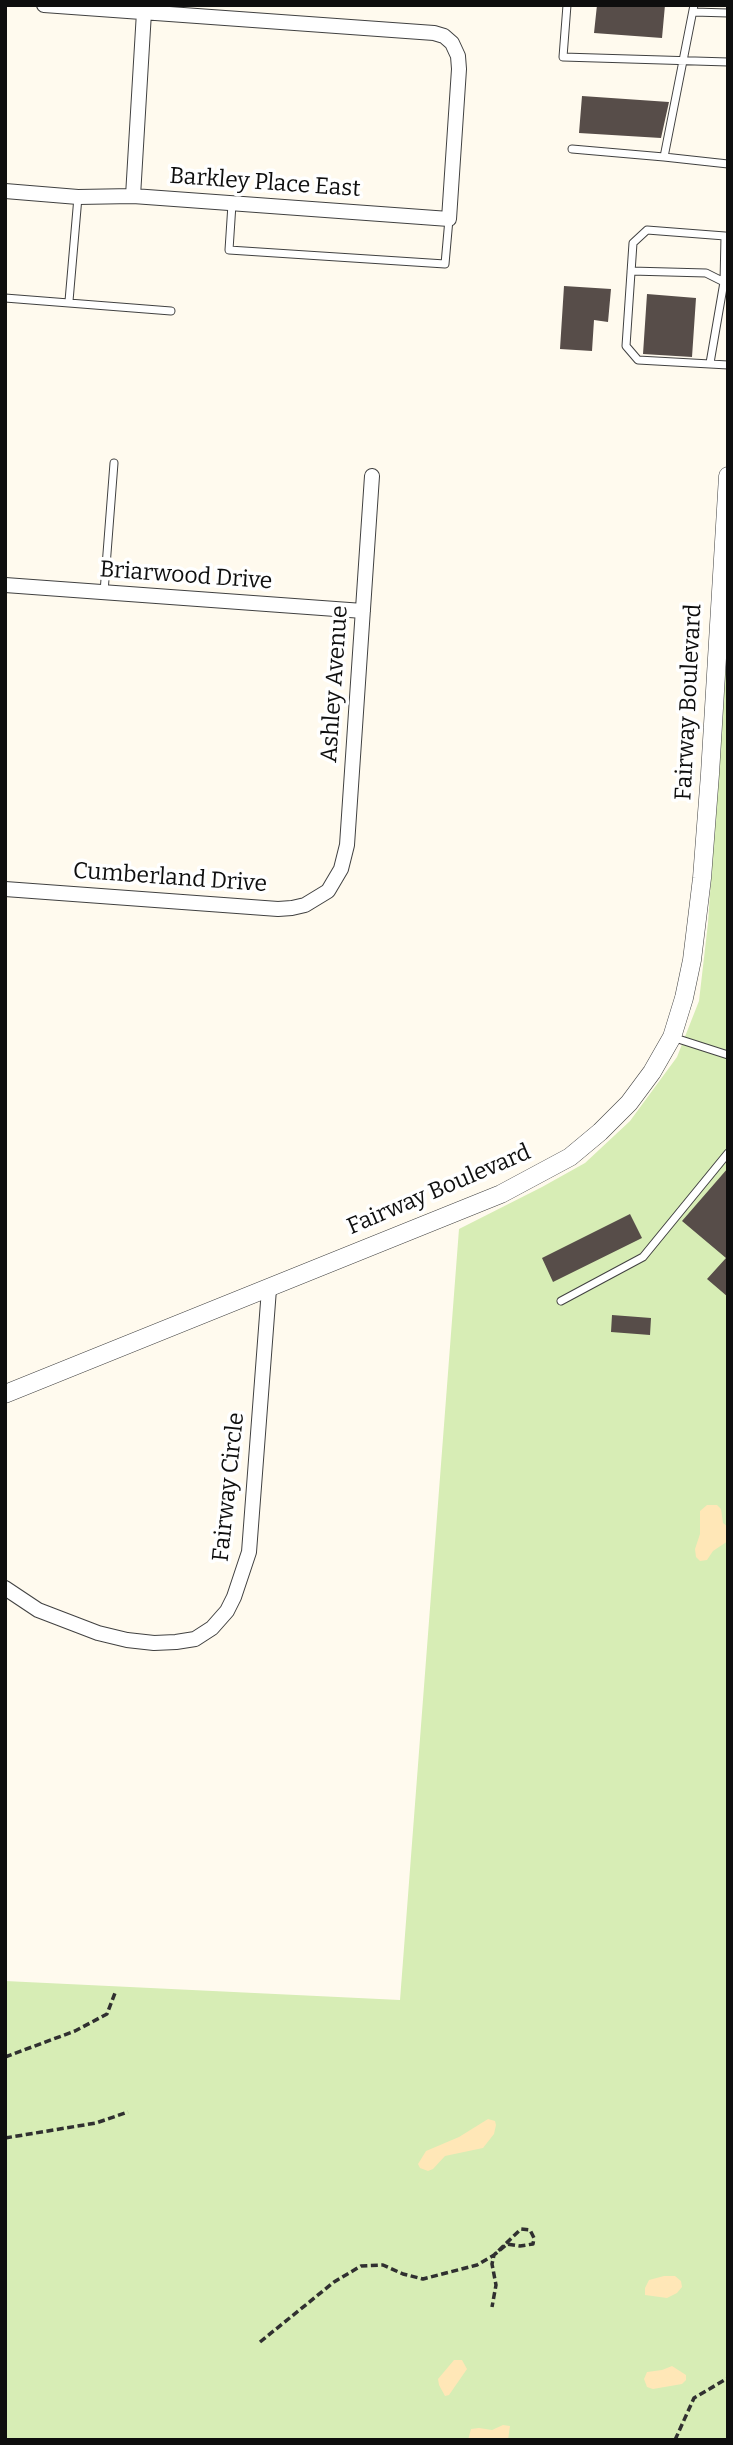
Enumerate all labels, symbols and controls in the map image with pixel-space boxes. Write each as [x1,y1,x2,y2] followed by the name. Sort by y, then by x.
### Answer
[169,163,361,203] street label: Barkley Place East
[99,556,273,596] street label: Briarwood Drive
[670,603,708,801] street label: Fairway Boulevard
[316,604,354,764] street label: Ashley Avenue
[72,857,268,899] street label: Cumberland Drive
[343,1139,535,1241] street label: Fairway Boulevard
[207,1411,251,1563] street label: Fairway Circle

